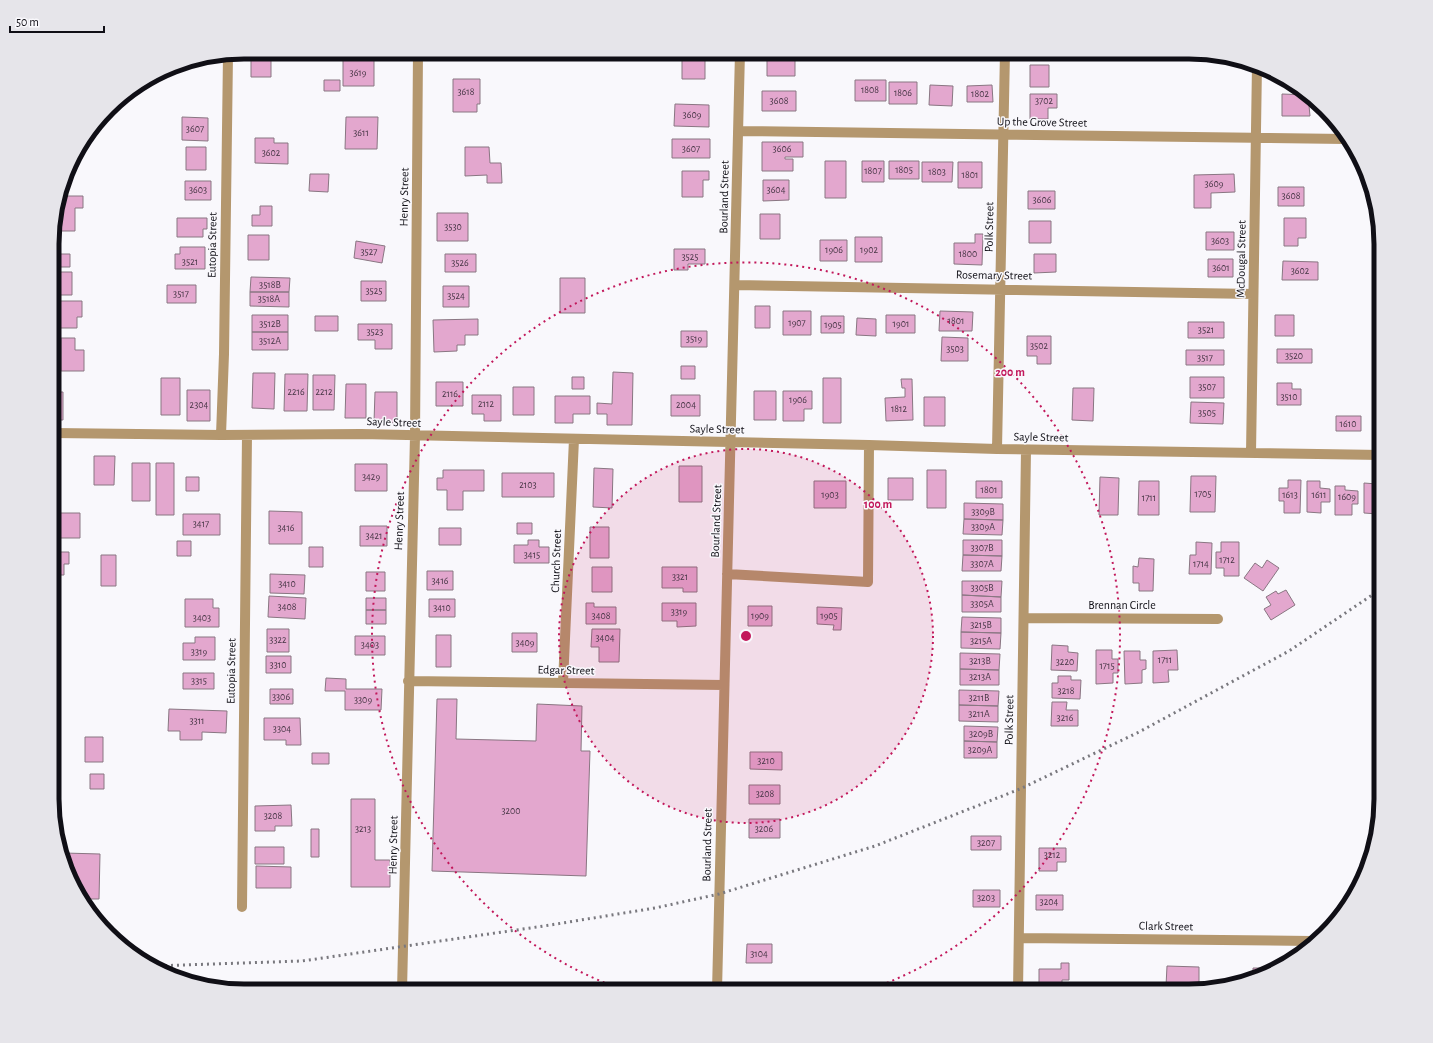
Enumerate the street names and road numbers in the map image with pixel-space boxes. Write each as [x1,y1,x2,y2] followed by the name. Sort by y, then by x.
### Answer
[997,115,1087,129] street label: Up the Grove Street
[717,160,731,234] street label: Bourland Street
[397,167,412,227] street label: Henry Street
[983,202,995,252] street label: Polk Street
[205,212,219,278] street label: Eutopia Street
[1234,220,1248,298] street label: McDougal Street
[956,268,1033,283] street label: Rosemary Street
[366,415,422,430] street label: Sayle Street
[690,423,745,436] street label: Sayle Street
[1014,431,1069,444] street label: Sayle Street
[709,484,723,558] street label: Bourland Street
[392,491,407,551] street label: Henry Street
[549,529,563,593] street label: Church Street
[1088,599,1156,611] street label: Brennan Circle
[224,638,238,704] street label: Eutopia Street
[537,664,595,676] street label: Edgar Street
[1003,695,1015,745] street label: Polk Street
[700,808,714,882] street label: Bourland Street
[386,815,401,875] street label: Henry Street
[1139,920,1193,932] street label: Clark Street

